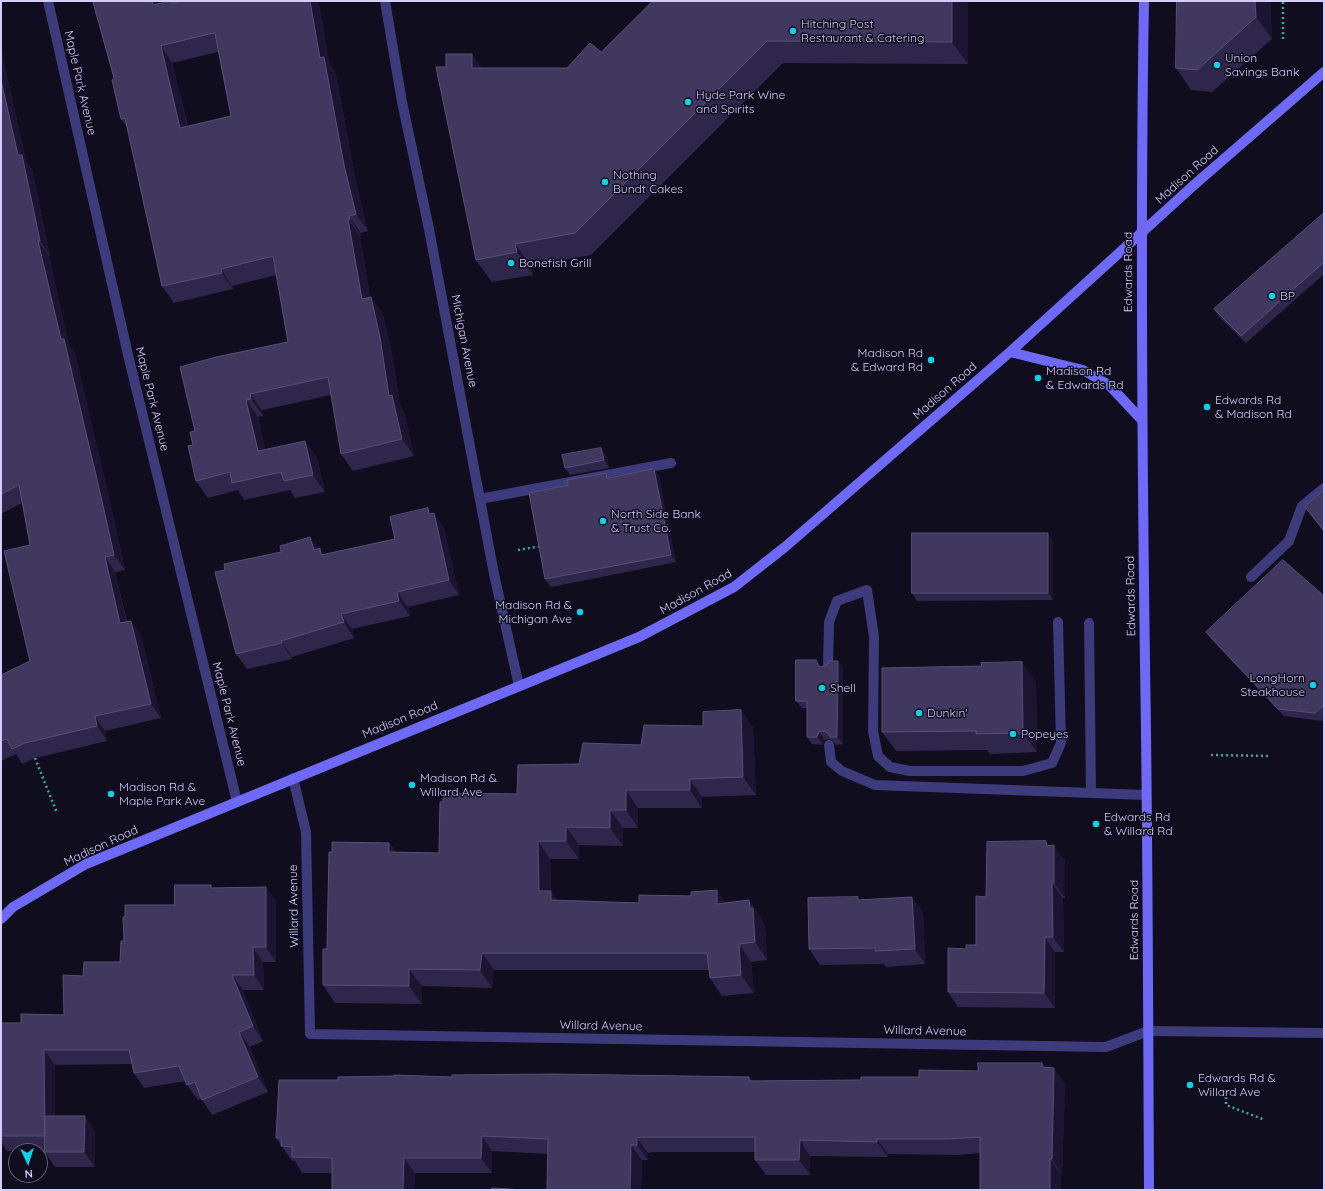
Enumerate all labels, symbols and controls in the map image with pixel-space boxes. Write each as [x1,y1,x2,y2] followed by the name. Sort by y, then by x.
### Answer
[801,17,924,45] place label: Hitching Post Restaurant & Catering
[788,26,798,36] marker: Hitching Post Restaurant & Catering
[61,29,99,137] street label: Maple Park Avenue
[1225,51,1299,79] place label: Union Savings Bank
[1212,60,1222,70] marker: Union Savings Bank
[696,88,785,116] place label: Hyde Park Wine and Spirits
[683,97,693,107] marker: Hyde Park Wine and Spirits
[1152,143,1222,207] street label: Madison Road
[613,168,683,196] place label: Nothing Bundt Cakes
[600,177,610,187] marker: Nothing Bundt Cakes
[1121,232,1135,312] street label: Edwards Road
[519,256,591,270] place label: Bonefish Grill
[506,258,516,268] marker: Bonefish Grill
[1280,289,1295,303] place label: BP
[1267,291,1277,301] marker: BP
[448,293,480,389] street label: Michigan Avenue
[132,345,172,453] street label: Maple Park Avenue
[851,346,923,374] place label: Madison Rd & Edward Rd
[926,355,936,365] marker: Madison Rd & Edward Rd
[910,359,980,423] street label: Madison Road
[1046,364,1124,392] place label: Madison Rd & Edwards Rd
[1033,373,1043,383] marker: Madison Rd & Edwards Rd
[1215,393,1292,421] place label: Edwards Rd & Madison Rd
[1202,402,1212,412] marker: Edwards Rd & Madison Rd
[611,507,701,535] place label: North Side Bank & Trust Co.
[598,516,608,526] marker: North Side Bank & Trust Co.
[1123,556,1139,636] street label: Edwards Road
[658,566,734,618] street label: Madison Road
[495,598,572,626] place label: Madison Rd & Michigan Ave
[575,607,585,617] marker: Madison Rd & Michigan Ave
[209,660,249,768] street label: Maple Park Avenue
[1240,671,1305,699] place label: LongHorn Steakhouse
[1308,680,1318,690] marker: LongHorn Steakhouse
[830,681,856,695] place label: Shell
[817,683,827,693] marker: Shell
[360,698,440,742] street label: Madison Road
[927,706,968,720] place label: Dunkin'
[914,708,924,718] marker: Dunkin'
[1021,727,1068,741] place label: Popeyes
[1008,729,1018,739] marker: Popeyes
[420,771,497,799] place label: Madison Rd & Willard Ave
[119,780,205,808] place label: Madison Rd & Maple Park Ave
[407,780,417,790] marker: Madison Rd & Willard Ave
[106,789,116,799] marker: Madison Rd & Maple Park Ave
[1104,810,1173,838] place label: Edwards Rd & Willard Rd
[1091,819,1101,829] marker: Edwards Rd & Willard Rd
[62,823,140,869] street label: Madison Road
[286,864,302,948] street label: Willard Avenue
[1127,880,1141,960] street label: Edwards Road
[559,1018,643,1034] street label: Willard Avenue
[883,1023,967,1039] street label: Willard Avenue
[1198,1071,1276,1099] place label: Edwards Rd & Willard Ave
[1185,1080,1195,1090] marker: Edwards Rd & Willard Ave
[8,1143,48,1183] north arrow
[24,1167,33,1181] text: N

